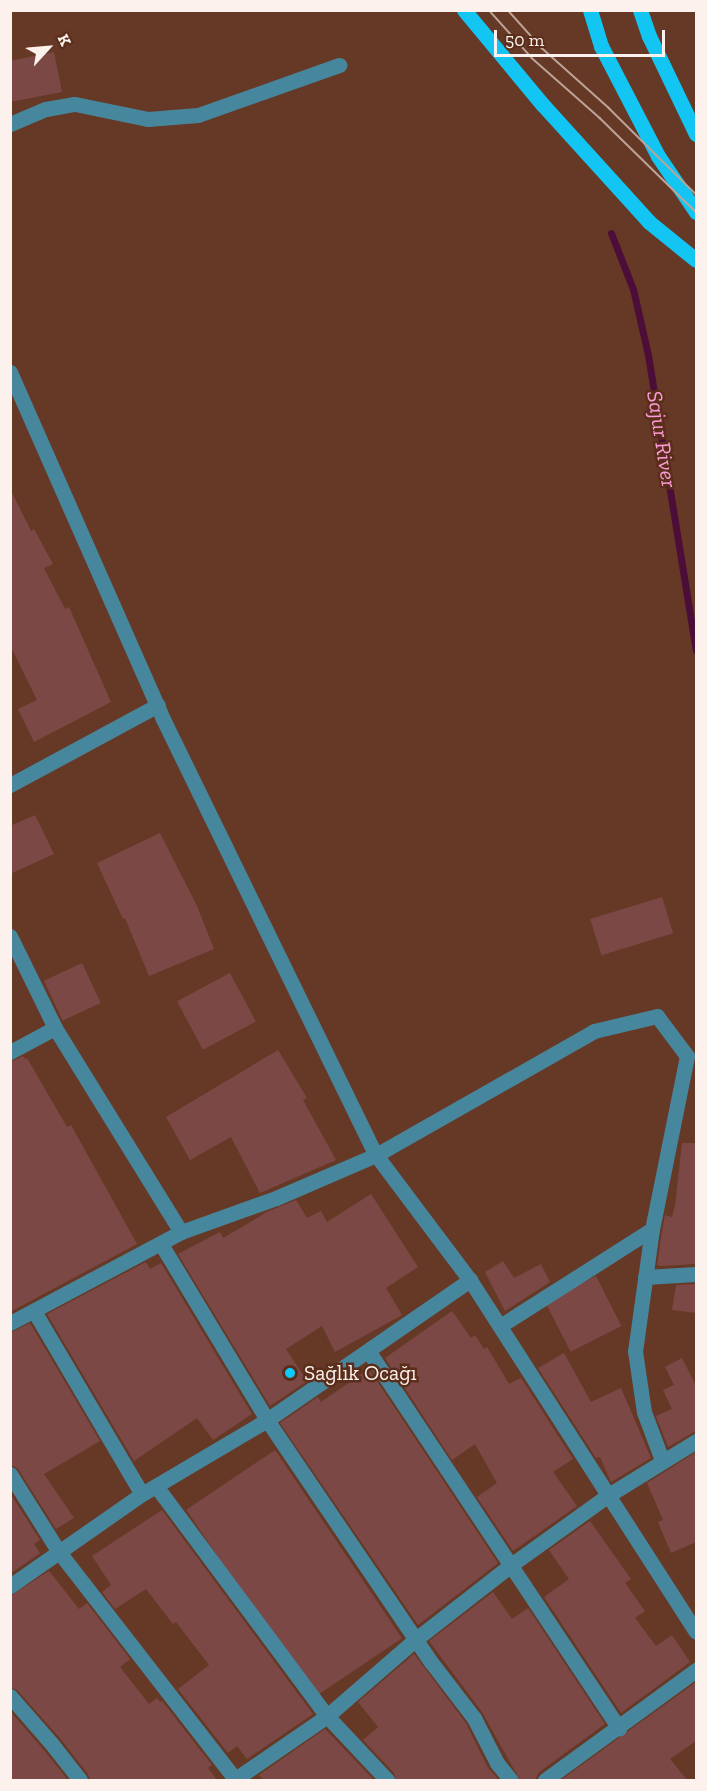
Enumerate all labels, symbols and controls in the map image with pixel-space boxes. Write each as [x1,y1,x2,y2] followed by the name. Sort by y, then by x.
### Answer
[18,18,78,78] north arrow
[497,18,668,56] scale bar
[505,29,544,51] text: 50 m
[54,31,76,49] text: K
[641,389,683,489] water label: Sajur River
[304,1360,417,1386] place label: Sağlık Ocağı
[281,1364,299,1382] marker: Sağlık Ocağı

